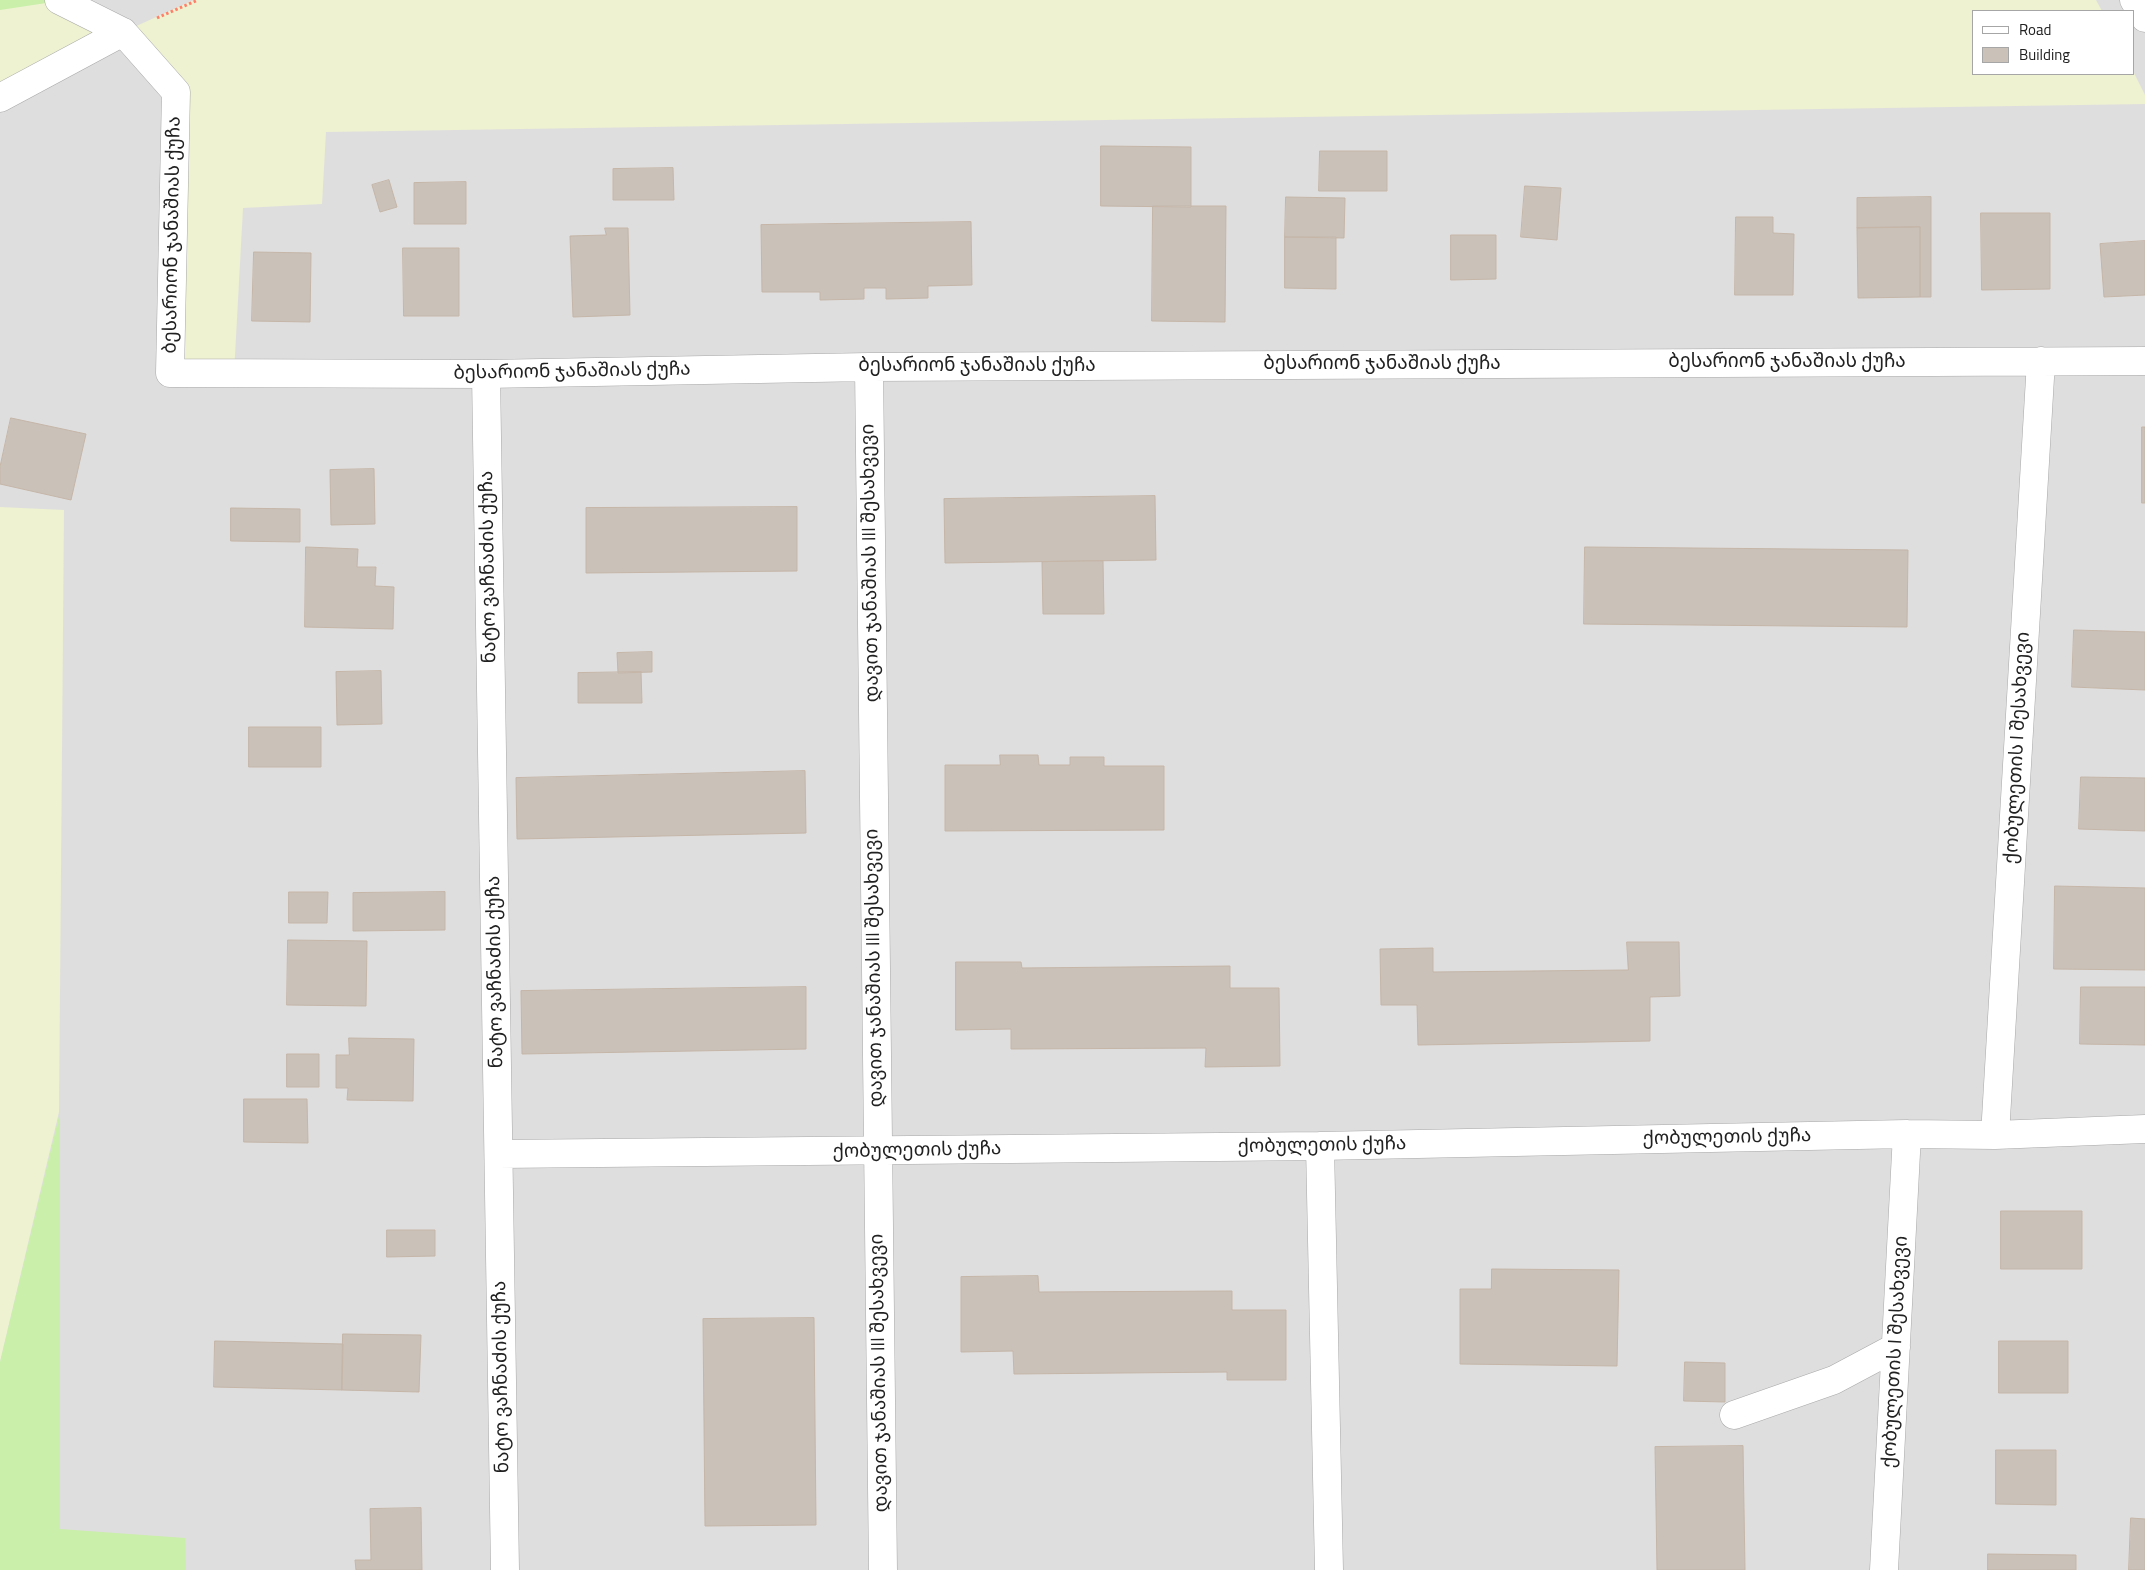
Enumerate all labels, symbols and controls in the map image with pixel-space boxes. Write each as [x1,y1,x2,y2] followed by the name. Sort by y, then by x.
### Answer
[1972,10,2135,75] legend
[2019,18,2051,41] text: Road
[2019,43,2070,66] text: Building
[160,116,186,354] street label: ბესარიონ ჯანაშიას ქუჩა
[1668,351,1906,373] street label: ბესარიონ ჯანაშიას ქუჩა
[1263,353,1501,375] street label: ბესარიონ ჯანაშიას ქუჩა
[858,355,1096,377] street label: ბესარიონ ჯანაშიას ქუჩა
[453,359,691,385] street label: ბესარიონ ჯანაშიას ქუჩა
[857,424,885,702] street label: დავით ჯანაშიას III შესახვევი
[476,470,502,664] street label: ნატო ვაჩნაძის ქუჩა
[2001,631,2035,865] street label: ქობულეთის I შესახვევი
[861,829,889,1107] street label: დავით ჯანაშიას III შესახვევი
[483,875,509,1069] street label: ნატო ვაჩნაძის ქუჩა
[1643,1125,1811,1151] street label: ქობულეთის ქუჩა
[1238,1133,1406,1159] street label: ქობულეთის ქუჩა
[833,1138,1001,1164] street label: ქობულეთის ქუჩა
[866,1234,894,1512] street label: დავით ჯანაშიას III შესახვევი
[1879,1235,1913,1469] street label: ქობულეთის I შესახვევი
[489,1280,515,1474] street label: ნატო ვაჩნაძის ქუჩა

